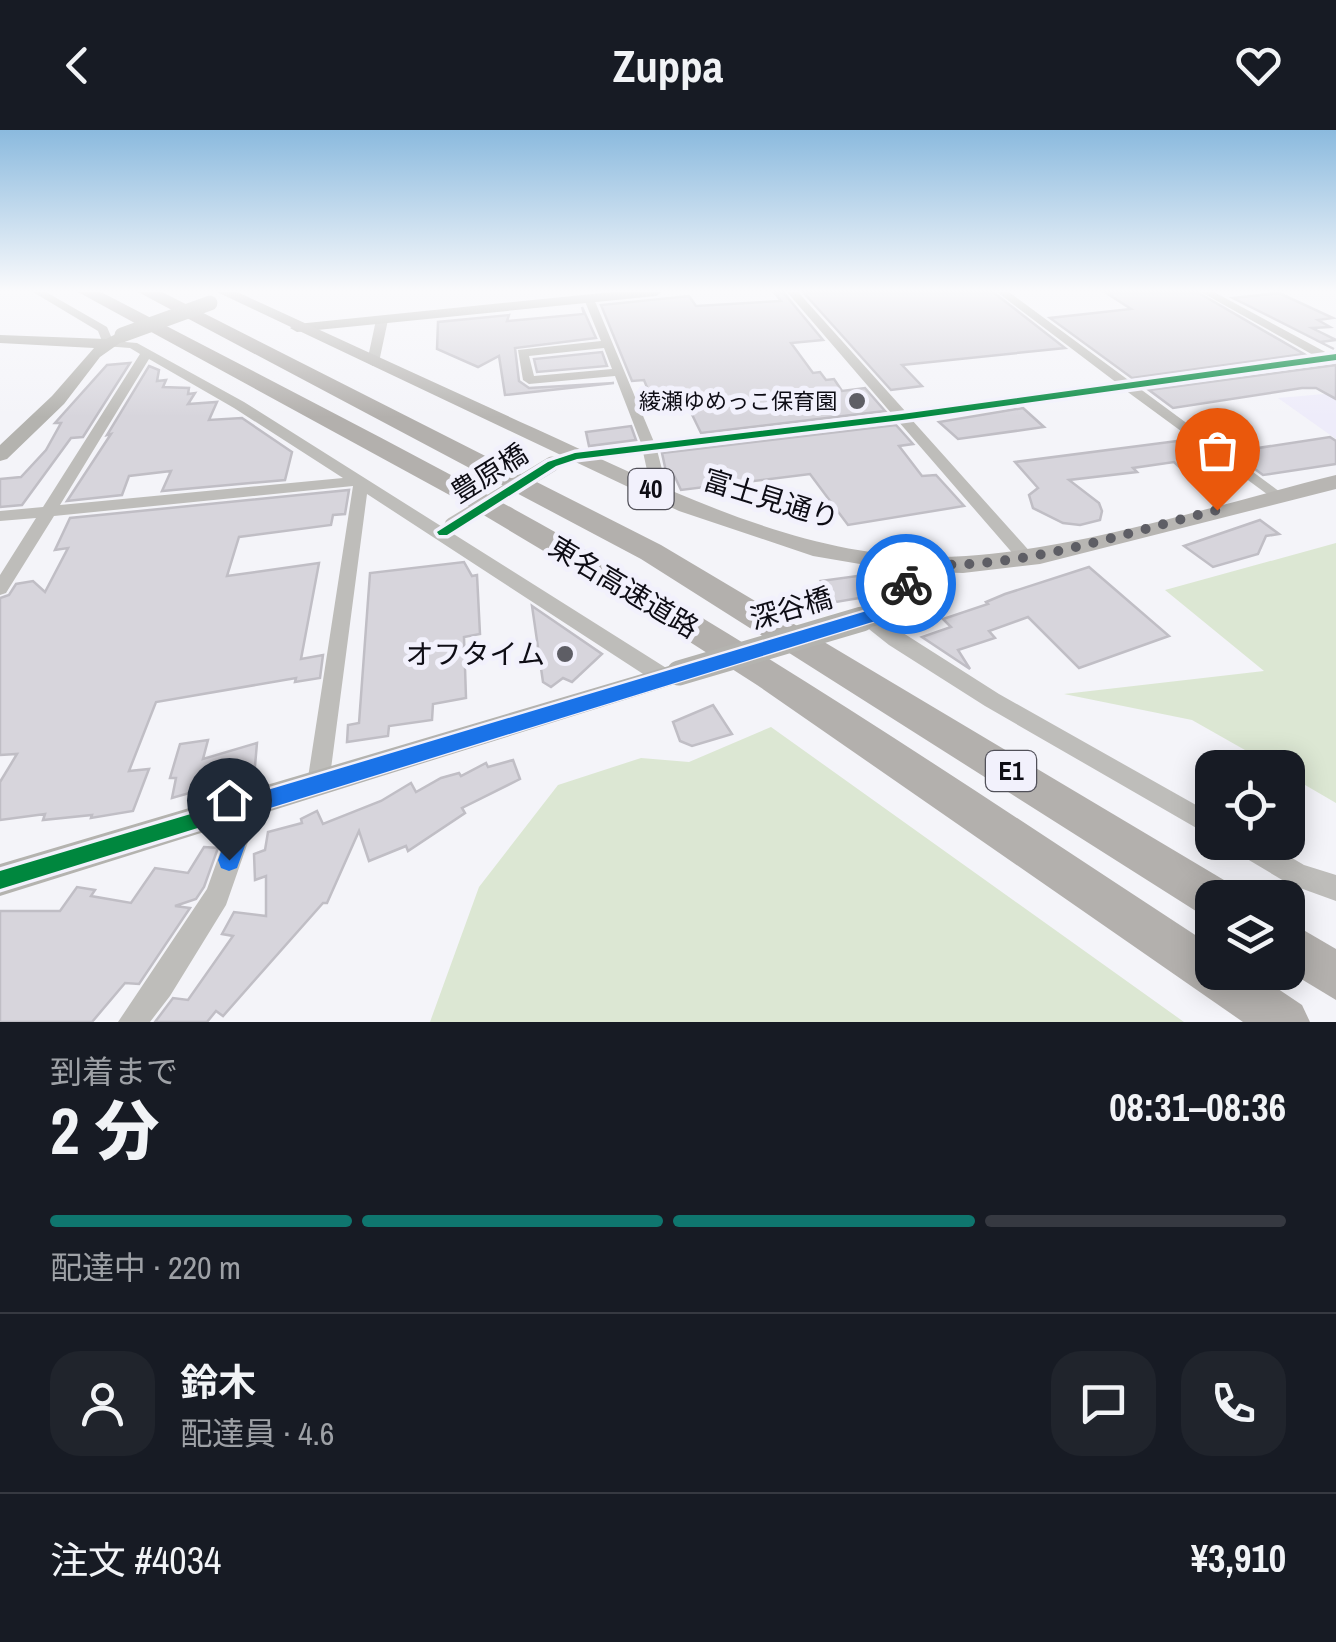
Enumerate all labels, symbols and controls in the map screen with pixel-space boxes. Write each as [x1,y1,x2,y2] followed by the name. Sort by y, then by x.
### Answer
[613,35,723,96] text: Zuppa
[50,38,105,93] icon: back
[1231,38,1286,93] icon: heart
[639,386,837,416] place label: 綾瀬ゆめっこ保育園
[846,390,868,412] marker: 綾瀬ゆめっこ保育園
[1175,408,1260,511] pin
[1190,423,1245,478] icon: bag
[443,435,535,511] street label: 豊原橋
[698,460,844,538] street label: 富士見通り
[628,469,674,509] road number: 40
[542,527,706,647] street label: 東名高速道路
[856,534,956,634] courier
[879,557,934,612] icon: bike
[745,578,837,638] street label: 深谷橋
[406,635,545,673] place label: オフタイム
[554,643,576,665] marker: オフタイム
[1195,750,1305,990] map controls
[1195,750,1305,860] button: locate
[986,751,1036,791] road number: E1
[187,758,272,861] pin
[202,773,257,828] icon: home
[1195,880,1305,990] button: layers
[50,1050,178,1093] text: 到着まで
[1109,1082,1286,1133] text: 08:31–08:36
[50,1087,159,1174] text: 2 分
[50,1246,241,1289] text: 配達中 · 220 m
[50,1351,155,1456] button: person
[1051,1351,1156,1456] button: chat
[1181,1351,1286,1456] button: phone
[180,1357,256,1408] text: 鈴木
[180,1412,334,1455] text: 配達員 · 4.6
[1191,1533,1286,1584] text: ¥3,910
[50,1535,221,1586] text: 注文 #4034

